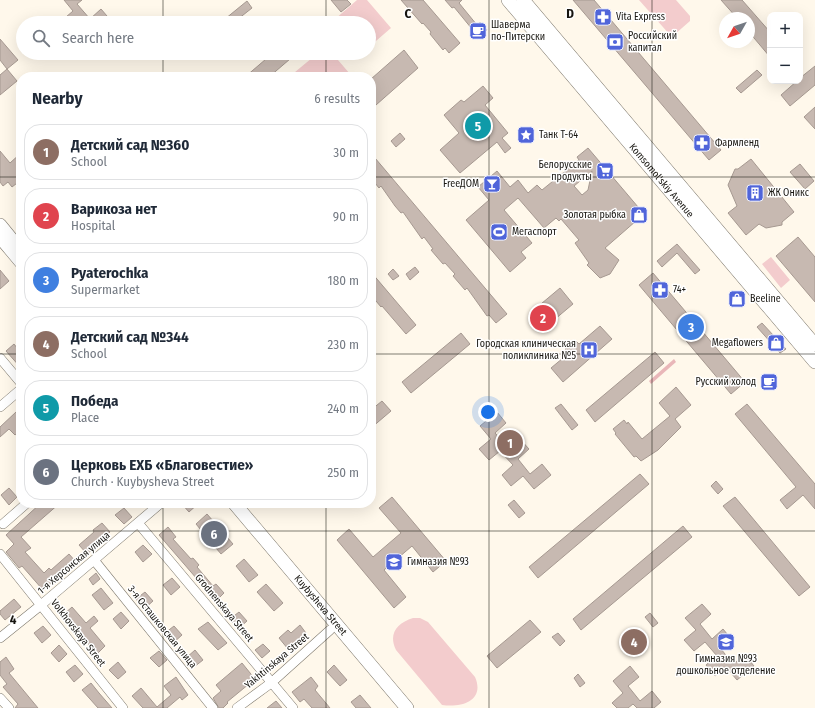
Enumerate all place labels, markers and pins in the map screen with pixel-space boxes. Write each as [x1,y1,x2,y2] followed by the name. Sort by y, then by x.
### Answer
[593,7,613,27] pharmacy icon: Vita Express
[616,11,665,23] place label: Vita Express
[491,19,545,43] place label: Шаверма по-Питерски
[468,21,488,41] cafe icon: Шаверма по-Питерски
[628,30,677,54] place label: Российский капитал
[605,32,625,52] bank icon: Российский капитал
[465,111,491,141] pin: 5
[516,125,536,145] place icon: Танк Т-64
[539,129,578,141] place label: Танк Т-64
[692,133,712,153] pharmacy icon: Фармленд
[715,137,759,149] place label: Фармленд
[538,159,592,183] place label: Белорусские продукты
[595,161,615,181] supermarket icon: Белорусские продукты
[482,174,502,194] bar icon: FreeДОМ
[443,178,479,190] place label: FreeДОМ
[745,183,765,203] building icon: ЖК Оникс
[768,187,810,199] place label: ЖК Оникс
[629,205,649,225] shop icon: Золотая рыбка
[563,209,626,221] place label: Золотая рыбка
[489,222,509,242] sports icon: Мегаспорт
[512,226,557,238] place label: Мегаспорт
[650,280,670,300] pharmacy icon: 74+
[673,284,687,296] place label: 74+
[727,289,747,309] shop icon: Beeline
[750,293,781,305] place label: Beeline
[530,303,556,333] pin: 2
[678,312,704,342] pin: 3
[766,333,786,353] shop icon: Megaflowers
[712,337,763,349] place label: Megaflowers
[476,338,576,362] place label: Городская клиническая поликлиника №5
[579,340,599,360] hospital icon: Городская клиническая поликлиника №5
[759,372,779,392] cafe icon: Русский холод
[695,376,756,388] place label: Русский холод
[497,428,523,458] pin: 1
[201,519,227,549] pin: 6
[384,552,404,572] school or university icon: Гимназия №93
[407,556,469,568] place label: Гимназия №93
[621,627,647,657] pin: 4
[716,632,736,652] school or university icon: Гимназия №93 дошкольное отделение
[676,653,776,677] place label: Гимназия №93 дошкольное отделение

